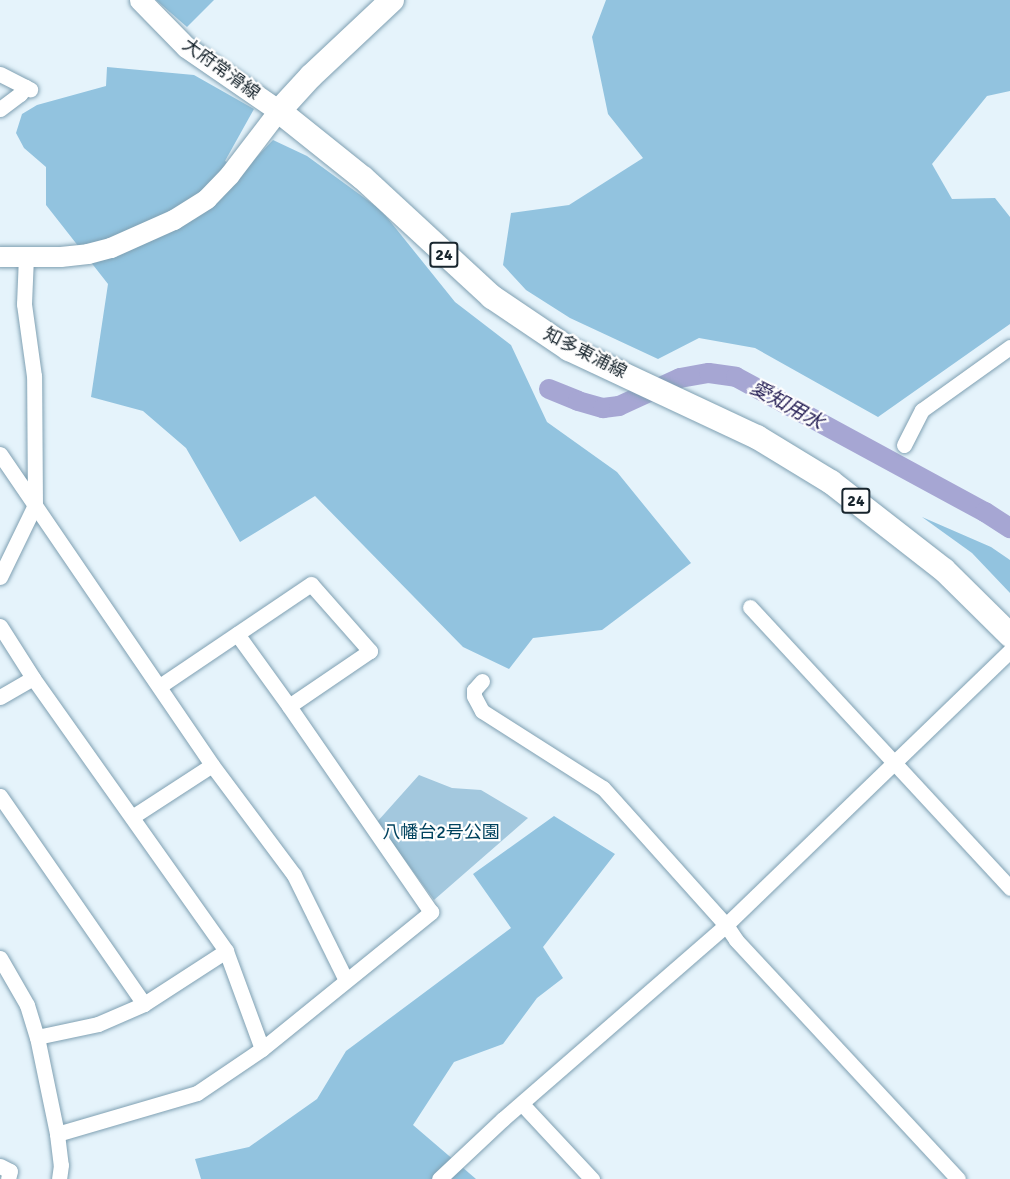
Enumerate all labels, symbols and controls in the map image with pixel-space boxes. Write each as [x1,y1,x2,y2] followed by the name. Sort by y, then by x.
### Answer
[178,34,264,104] street label: 大府常滑線
[429,242,459,268] road number: 24
[540,323,630,383] street label: 知多東浦線
[746,375,828,435] water label: 愛知用水
[841,488,871,514] road number: 24
[382,821,500,843] park label: 八幡台2号公園

